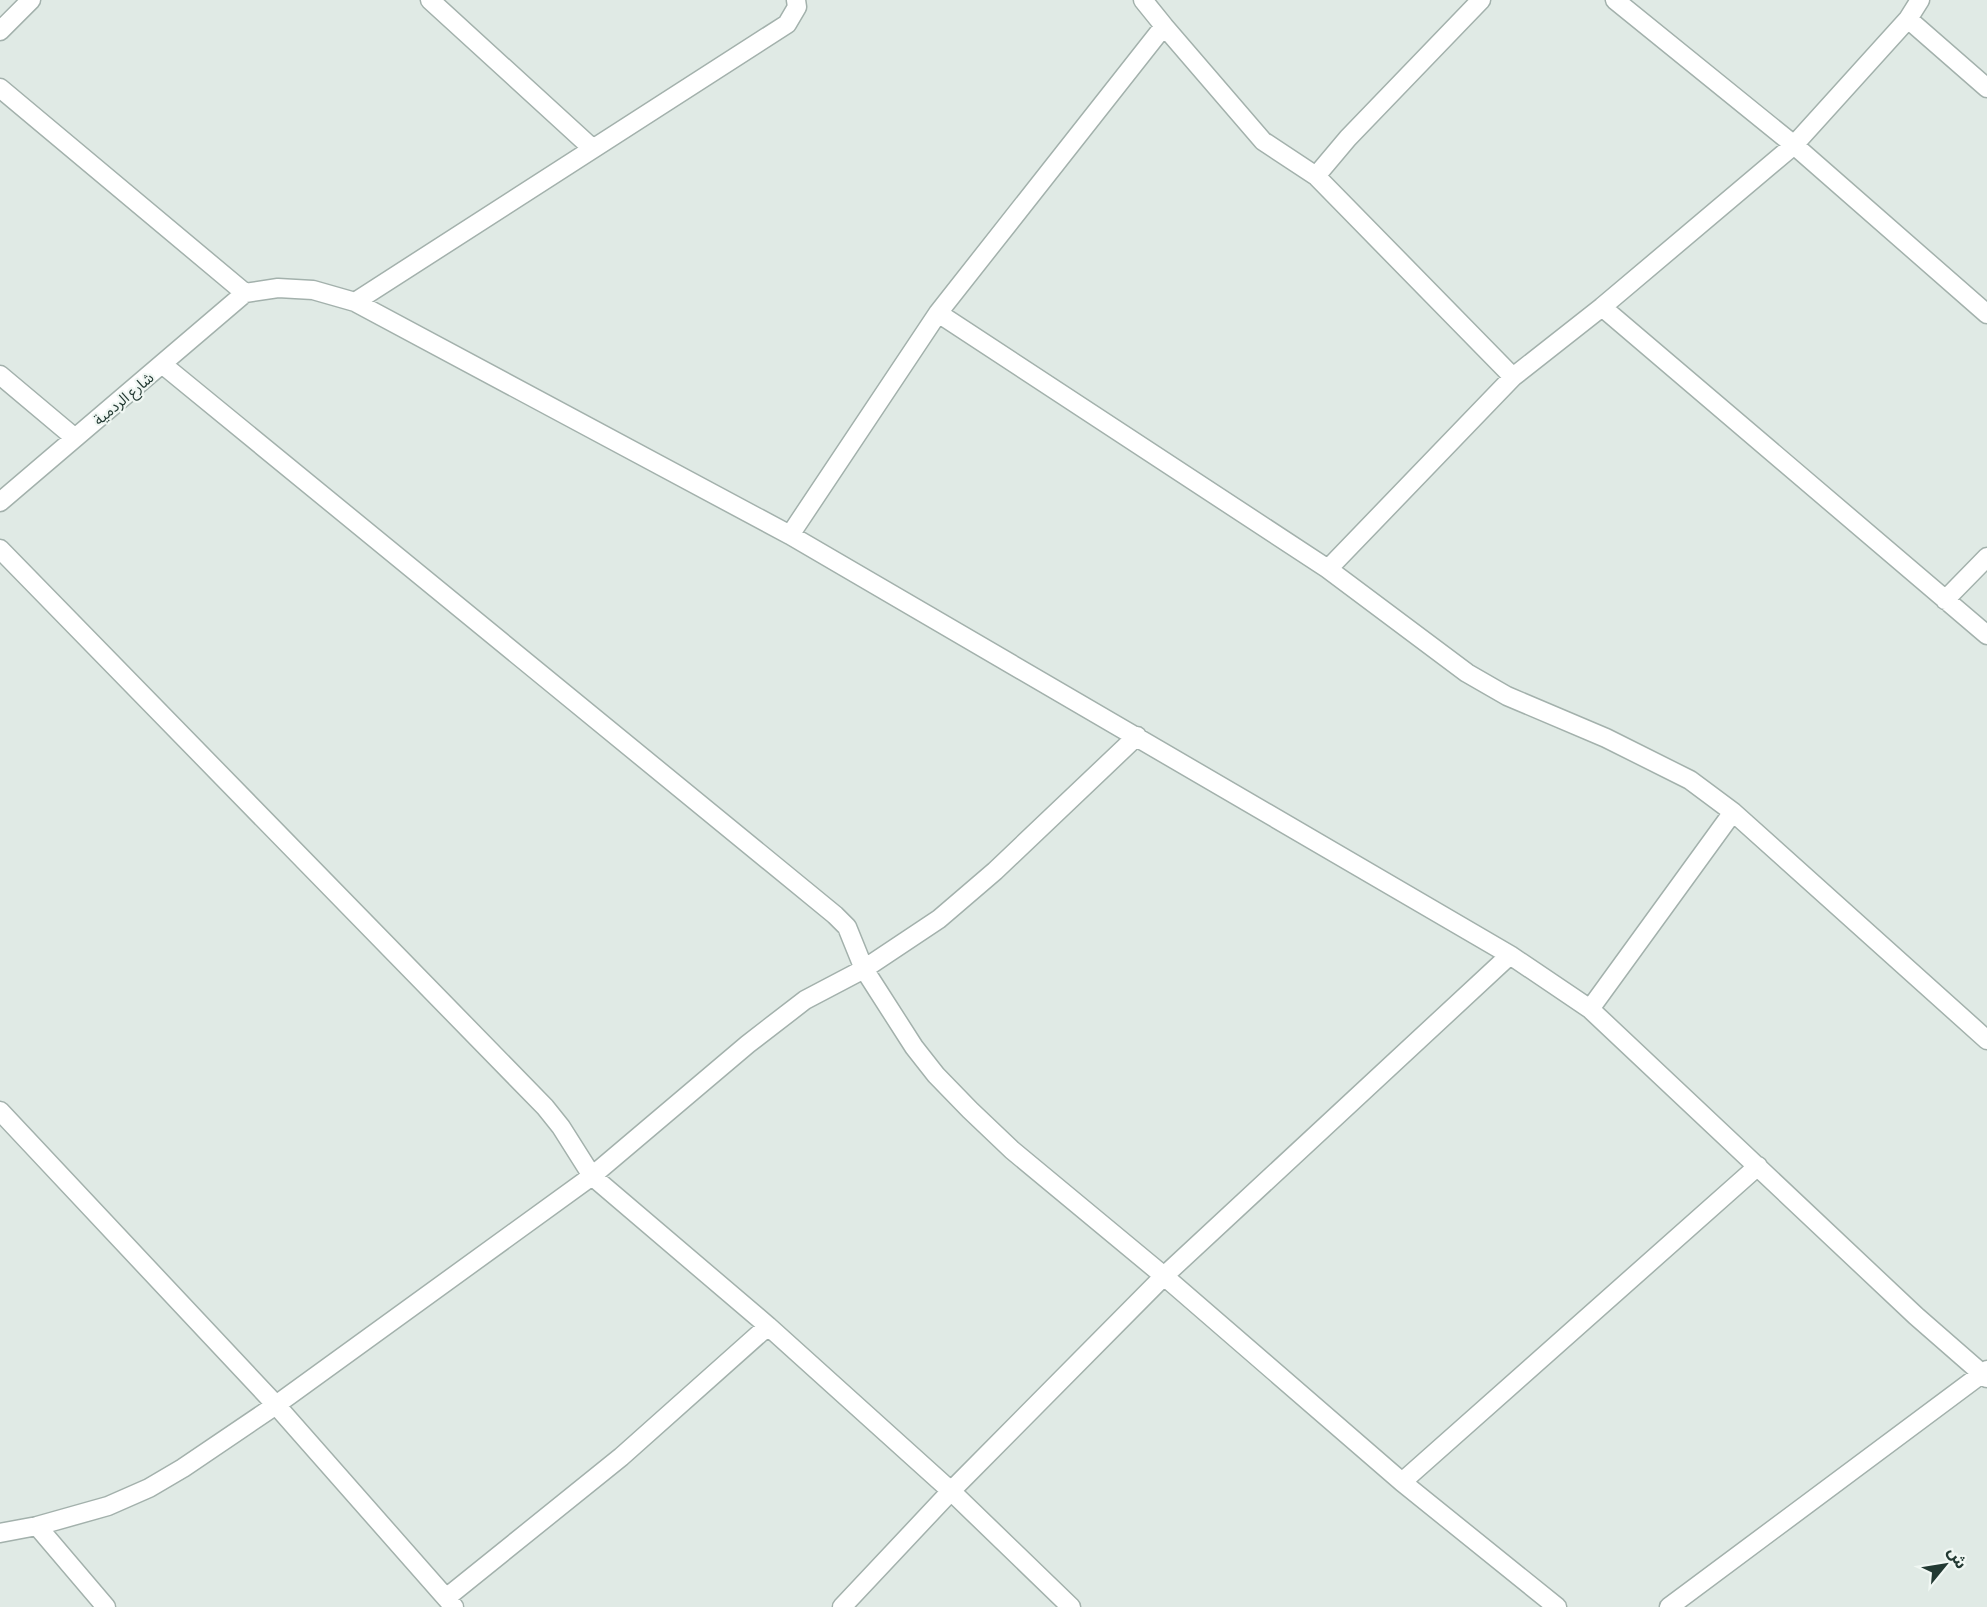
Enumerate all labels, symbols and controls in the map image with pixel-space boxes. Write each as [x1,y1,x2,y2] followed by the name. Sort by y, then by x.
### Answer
[89,367,159,431] street label: شارع الردمية
[1915,1535,1975,1595] north arrow
[1944,1543,1972,1572] text: ش

